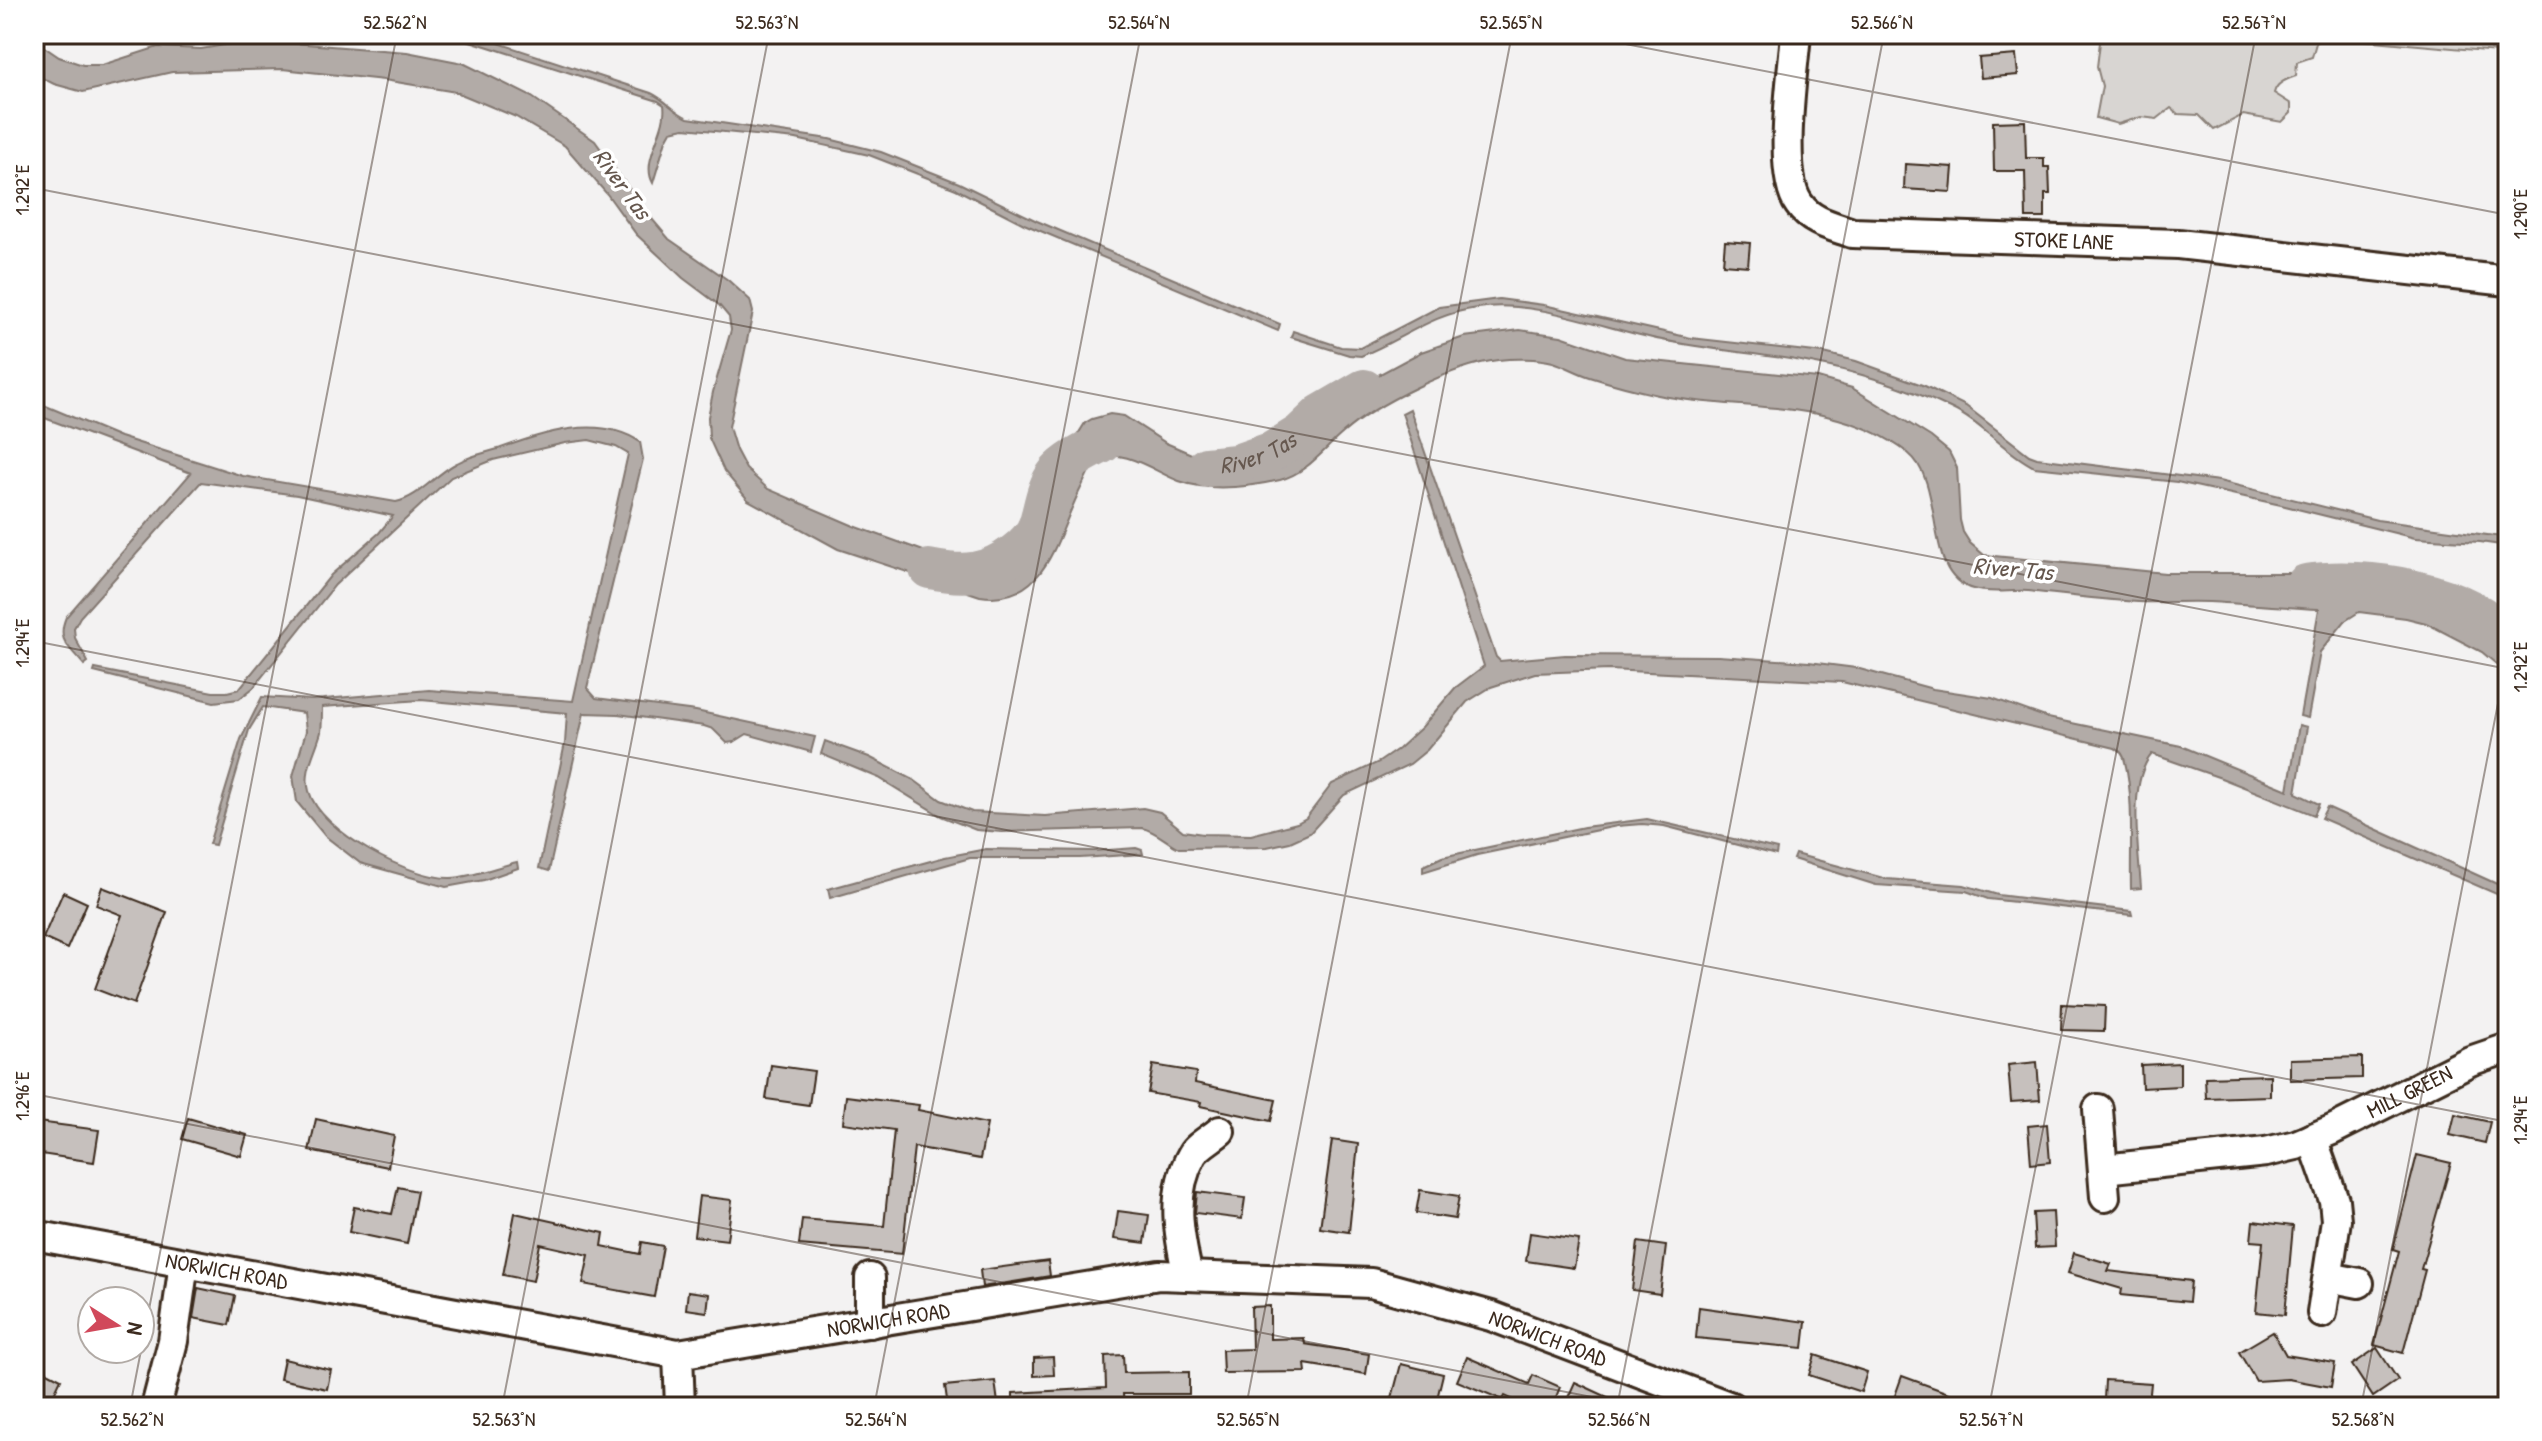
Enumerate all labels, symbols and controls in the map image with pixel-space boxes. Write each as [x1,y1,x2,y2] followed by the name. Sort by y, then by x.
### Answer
[363,8,427,35] text: 52.562°N
[736,8,798,35] text: 52.563°N
[1108,8,1170,35] text: 52.564°N
[1480,8,1542,35] text: 52.565°N
[1851,8,1913,35] text: 52.566°N
[2222,8,2286,35] text: 52.567°N
[586,142,661,227] water label: River Tas
[8,164,35,216] text: 1.292°E
[2506,189,2533,239] text: 1.290°E
[2014,223,2114,257] street label: STOKE LANE
[1218,422,1304,481] water label: River Tas
[1972,549,2057,588] water label: River Tas
[8,618,35,668] text: 1.294°E
[2506,641,2533,693] text: 1.292°E
[2362,1058,2457,1125] street label: MILL GREEN
[8,1071,35,1121] text: 1.296°E
[2506,1095,2533,1145] text: 1.294°E
[163,1245,291,1297] street label: NORWICH ROAD
[76,1285,156,1365] north arrow
[825,1295,952,1344] street label: NORWICH ROAD
[1485,1302,1612,1374] street label: NORWICH ROAD
[120,1320,151,1338] text: N
[100,1405,164,1432] text: 52.562°N
[473,1405,535,1432] text: 52.563°N
[845,1405,907,1432] text: 52.564°N
[1217,1405,1279,1432] text: 52.565°N
[1588,1405,1650,1432] text: 52.566°N
[1959,1405,2023,1432] text: 52.567°N
[2332,1405,2394,1432] text: 52.568°N

